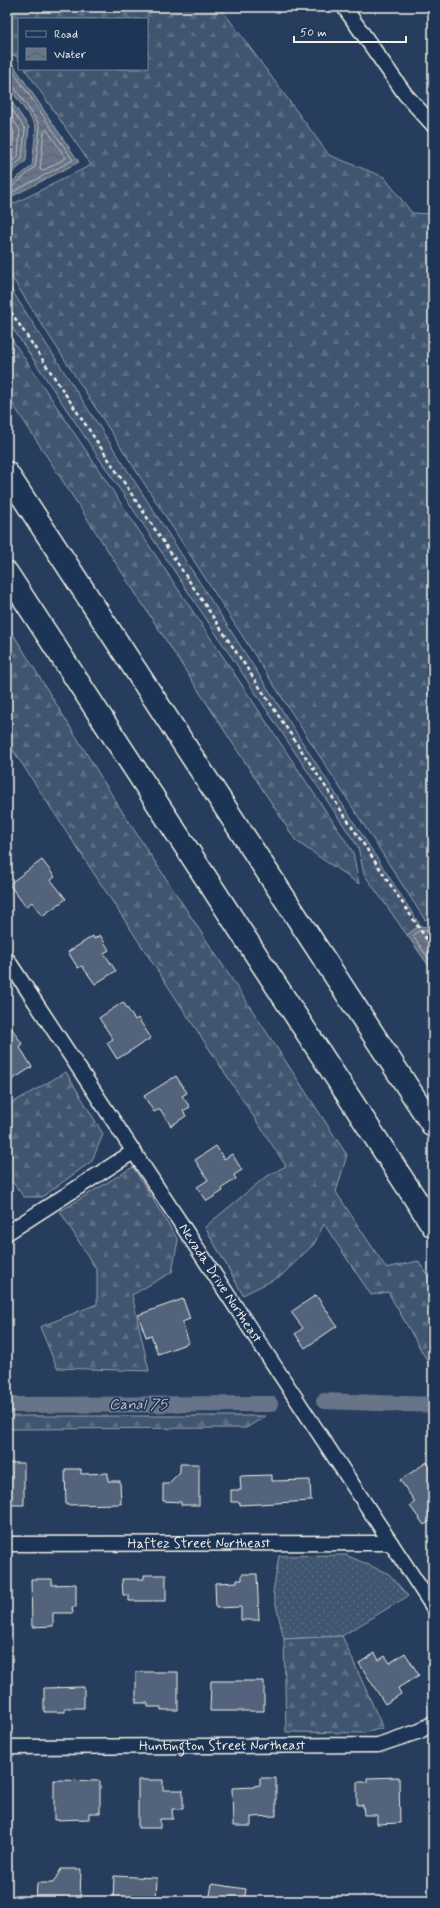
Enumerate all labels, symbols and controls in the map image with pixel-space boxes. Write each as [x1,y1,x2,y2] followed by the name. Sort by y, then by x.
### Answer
[18,18,148,70] legend
[294,18,406,44] scale bar
[300,25,327,41] text: 50 m
[54,27,78,43] text: Road
[54,47,86,63] text: Water
[174,1220,266,1346] street label: Nevada Drive Northeast
[109,1395,169,1415] water label: Canal 75
[128,1534,271,1553] street label: Haftez Street Northeast
[139,1736,305,1757] street label: Huntington Street Northeast

